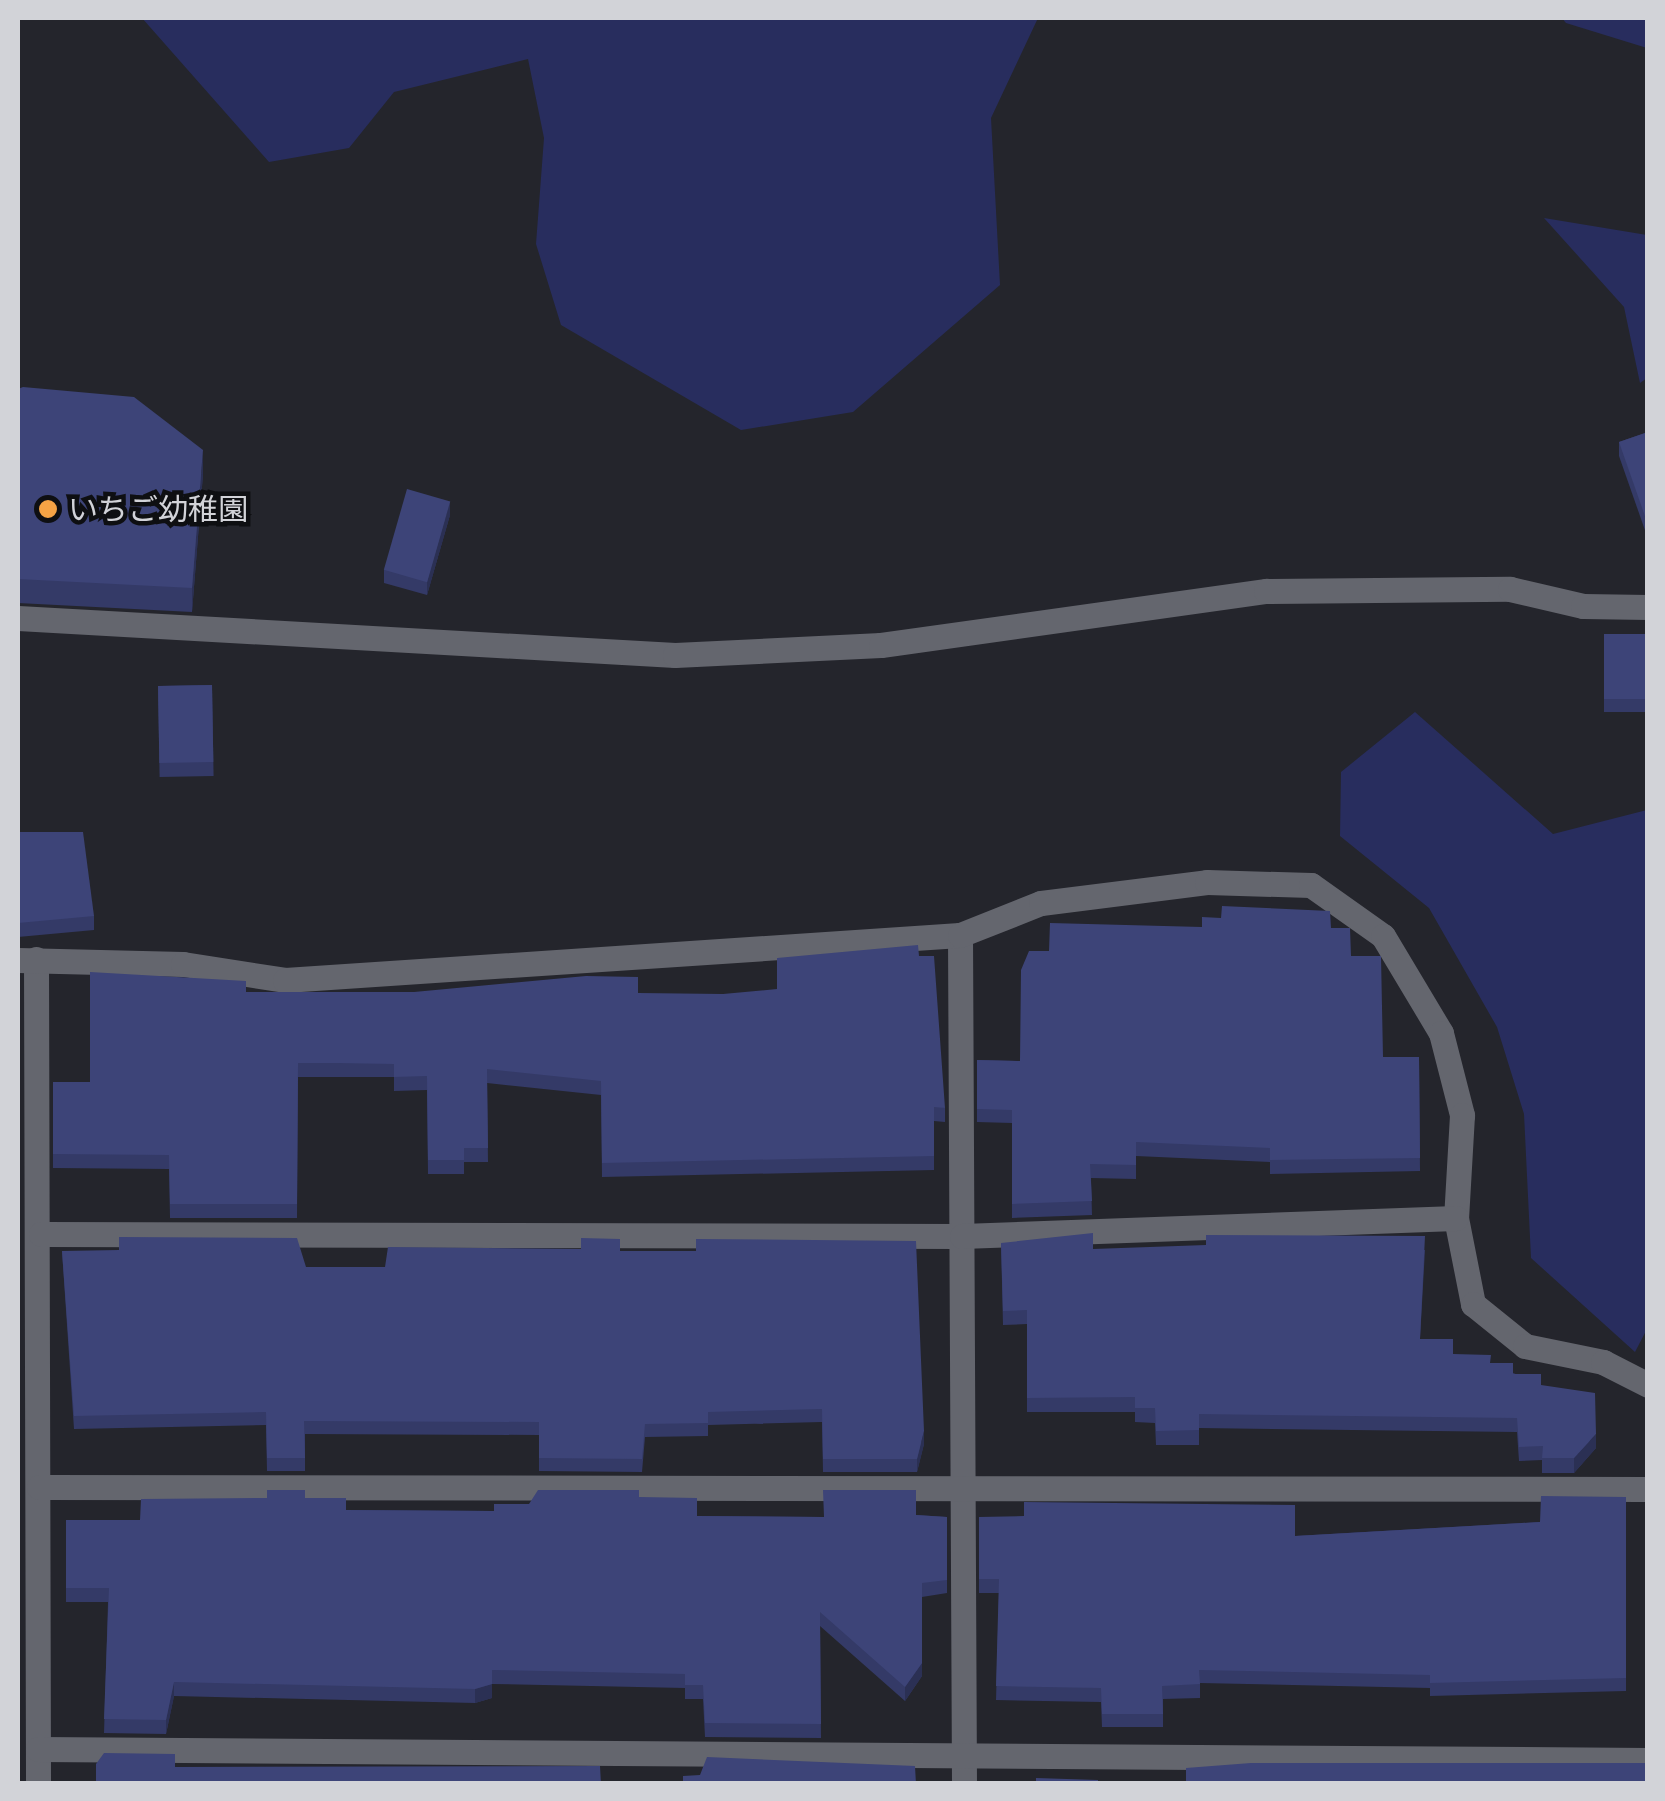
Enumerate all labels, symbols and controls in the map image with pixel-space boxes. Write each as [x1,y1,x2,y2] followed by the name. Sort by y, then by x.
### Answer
[68,491,248,527] place label: いちご幼稚園
[37,498,59,520] marker: いちご幼稚園

